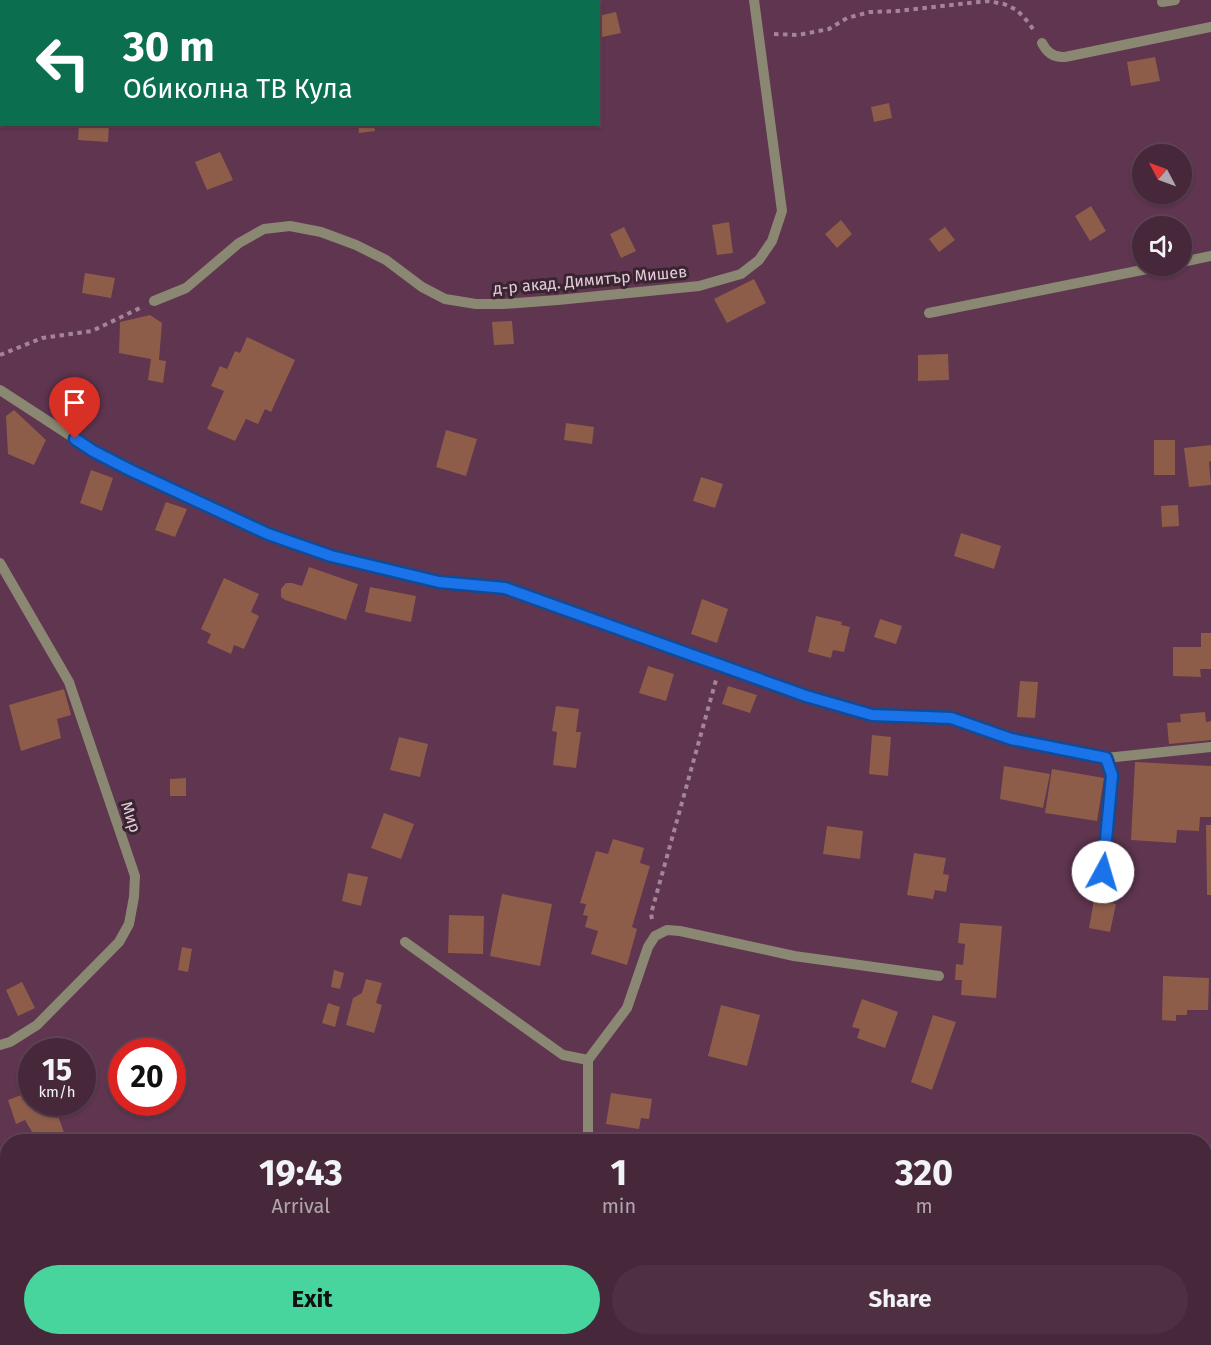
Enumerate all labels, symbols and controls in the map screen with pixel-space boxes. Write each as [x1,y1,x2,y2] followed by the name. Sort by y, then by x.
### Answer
[123,22,215,72] text: 30 m
[24,24,102,102] icon: left
[123,73,353,105] text: Обиколна ТВ Кула
[1132,144,1192,204] north arrow
[1132,144,1192,276] map controls
[1132,216,1192,276] button: sound
[492,262,688,298] street label: д-р акад. Димитър Мишев
[49,377,100,439] pin
[58,386,91,419] icon: arrive
[117,799,145,835] street label: Мир
[1071,840,1135,904] position arrow
[108,1038,186,1116] speed limit sign: 20
[42,1052,72,1088] text: 15
[38,1083,76,1101] text: km/h
[259,1151,343,1195] text: 19:43
[611,1151,627,1195] text: 1
[895,1151,953,1195] text: 320
[272,1194,330,1218] text: Arrival
[602,1194,636,1218] text: min
[915,1194,933,1218] text: m
[24,1265,600,1334] button: Exit
[612,1265,1188,1334] button: Share

